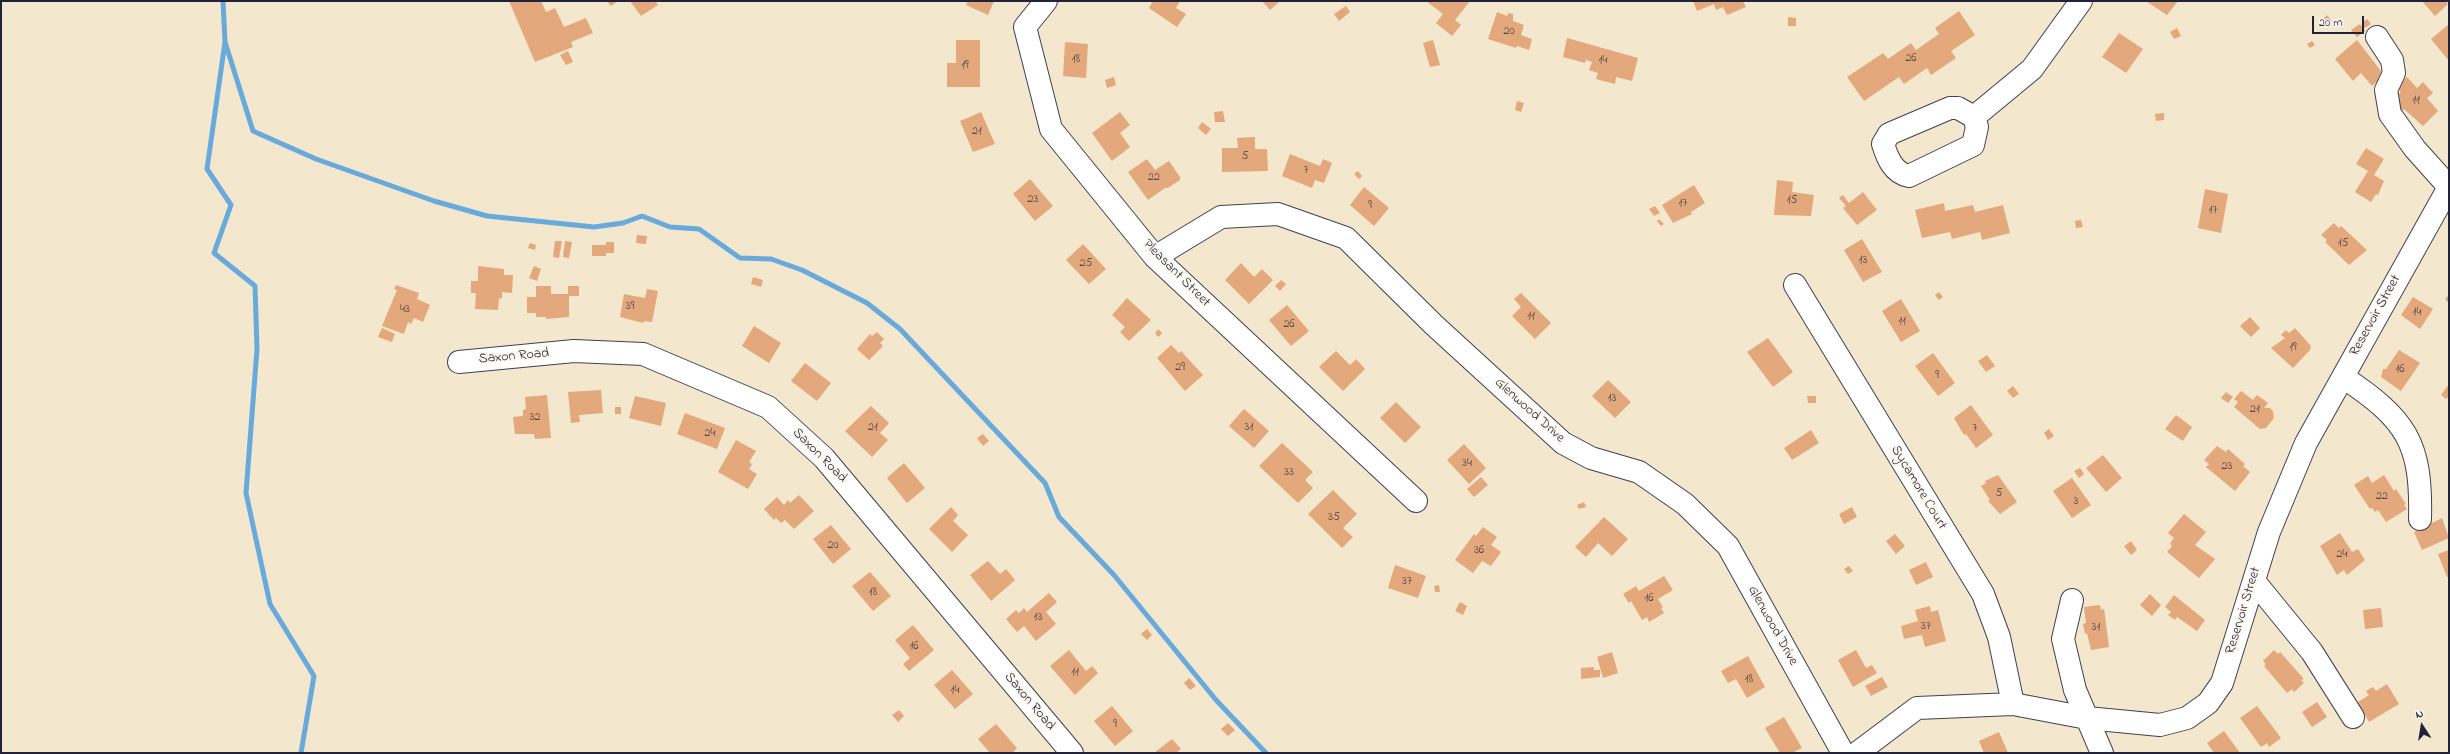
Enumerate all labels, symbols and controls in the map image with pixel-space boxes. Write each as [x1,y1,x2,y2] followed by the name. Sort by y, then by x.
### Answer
[2314,8,2366,34] scale bar
[2319,14,2342,32] text: 20 m
[1503,25,1515,39] house number: 20
[1905,52,1917,66] house number: 26
[1072,53,1080,67] house number: 18
[1599,54,1607,68] house number: 14
[961,59,969,73] house number: 19
[2412,94,2420,108] house number: 11
[972,125,982,139] house number: 21
[1242,150,1248,164] house number: 5
[1304,164,1308,178] house number: 7
[1148,171,1160,185] house number: 22
[1028,193,1038,207] house number: 23
[1787,194,1797,208] house number: 15
[1679,197,1687,211] house number: 17
[1368,199,1372,213] house number: 9
[2209,204,2217,218] house number: 17
[1139,237,1213,311] street label: Pleasant Street
[2338,237,2348,251] house number: 15
[1859,254,1867,268] house number: 13
[1080,257,1092,271] house number: 25
[2347,273,2405,359] street label: Reservoir Street
[626,300,634,314] house number: 39
[400,303,410,317] house number: 43
[2413,306,2421,320] house number: 14
[1527,310,1535,324] house number: 11
[1898,315,1906,329] house number: 11
[1283,318,1295,332] house number: 26
[2289,341,2297,355] house number: 19
[478,346,550,368] street label: Saxon Road
[1175,361,1185,375] house number: 29
[2395,363,2405,377] house number: 16
[1935,369,1939,383] house number: 9
[1490,375,1568,447] street label: Glenwood Drive
[1608,392,1616,406] house number: 13
[2250,403,2260,417] house number: 21
[530,411,540,425] house number: 32
[868,421,878,435] house number: 21
[1245,421,1253,435] house number: 31
[1973,422,1977,436] house number: 7
[788,425,850,487] street label: Saxon Road
[705,427,715,441] house number: 24
[1886,443,1950,533] street label: Sycamore Court
[1462,457,1472,471] house number: 34
[2222,460,2232,474] house number: 23
[1284,466,1294,480] house number: 33
[1996,487,2002,501] house number: 5
[2376,490,2388,504] house number: 22
[2074,495,2078,509] house number: 3
[1328,511,1340,525] house number: 35
[827,539,839,553] house number: 20
[1474,544,1484,558] house number: 36
[2337,548,2347,562] house number: 24
[2223,565,2265,657] street label: Reservoir Street
[1402,575,1412,589] house number: 37
[1743,583,1801,669] street label: Glenwood Drive
[869,586,877,600] house number: 18
[1644,592,1654,606] house number: 16
[1034,611,1042,625] house number: 13
[1921,620,1931,634] house number: 37
[2092,621,2100,635] house number: 31
[909,640,919,654] house number: 16
[1071,666,1079,680] house number: 11
[1000,670,1058,734] street label: Saxon Road
[1745,673,1753,687] house number: 18
[951,684,959,698] house number: 14
[2402,706,2442,746] north arrow
[2414,706,2425,723] text: N
[1113,718,1117,732] house number: 9

